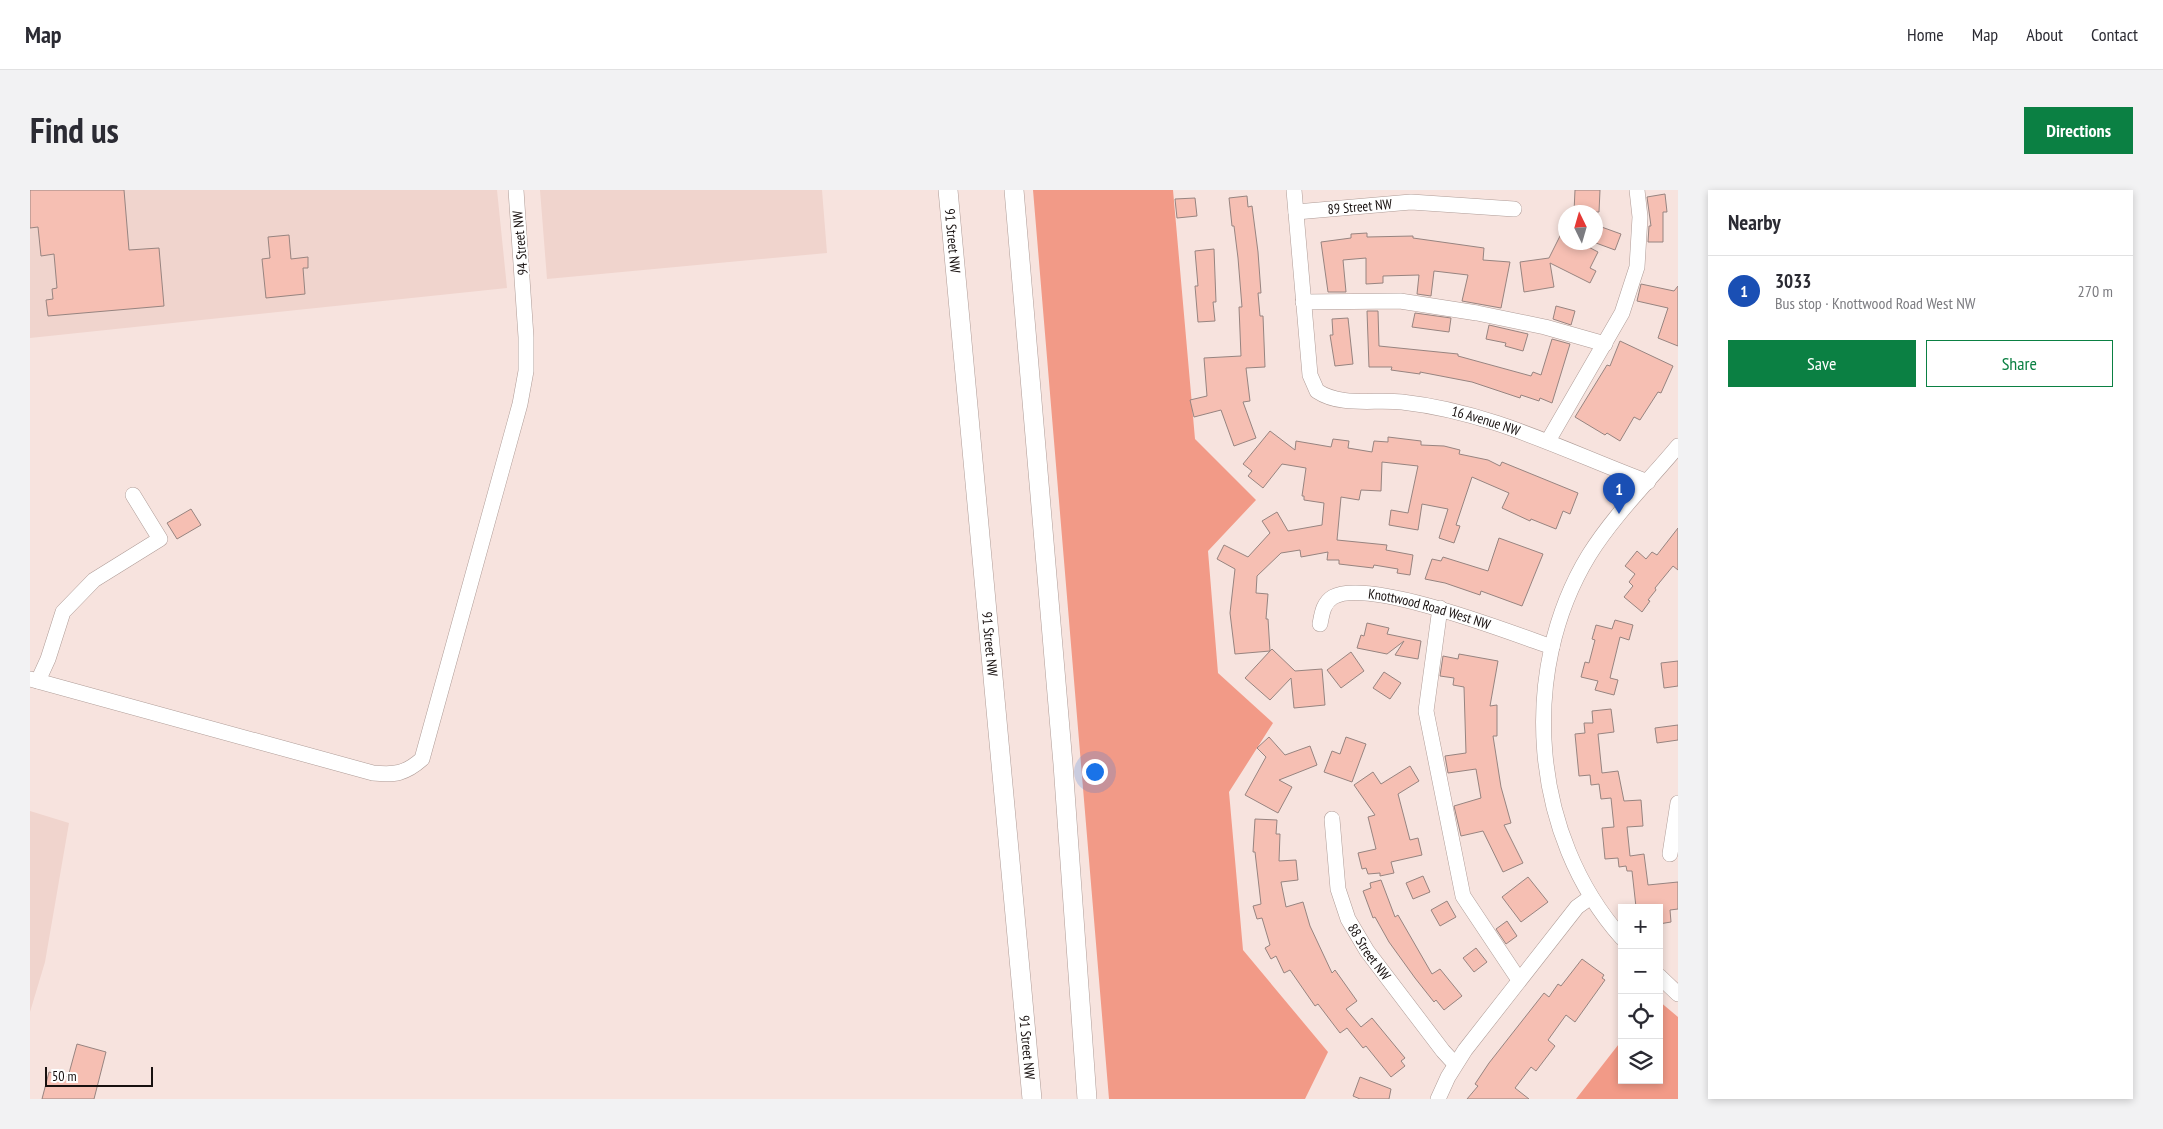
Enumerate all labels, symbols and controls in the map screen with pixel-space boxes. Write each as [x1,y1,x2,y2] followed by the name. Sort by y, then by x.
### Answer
[25,19,62,50] text: Map
[1907,23,1944,46] text: Home
[1972,23,1998,46] text: Map
[2026,23,2063,46] text: About
[2091,23,2138,46] text: Contact
[30,107,119,153] text: Find us
[2024,107,2133,154] button: Directions
[1327,195,1393,218] street label: 89 Street NW
[1558,205,1603,250] north arrow
[941,208,965,274] street label: 91 Street NW
[1728,209,1781,236] text: Nearby
[508,210,532,276] street label: 94 Street NW
[1775,269,1811,293] text: 3033
[1740,281,1748,301] text: 1
[2078,281,2113,301] text: 270 m
[1775,293,1976,313] text: Bus stop · Knottwood Road West NW
[1728,340,1916,387] button: Save
[1926,340,2113,387] button: Share
[1450,402,1523,440] street label: 16 Avenue NW
[1603,473,1635,514] pin: 1
[1367,584,1494,634] street label: Knottwood Road West NW
[978,611,1002,678] street label: 91 Street NW
[1082,759,1108,785] your location
[1618,904,1663,1084] map controls
[1618,904,1663,949] button: +
[1344,920,1395,984] street label: 88 Street NW
[1618,949,1663,994] button: −
[1618,994,1663,1039] button: locate
[1015,1014,1039,1081] street label: 91 Street NW
[1618,1039,1663,1084] button: layers
[45,1064,152,1087] scale bar
[52,1067,77,1085] text: 50 m

